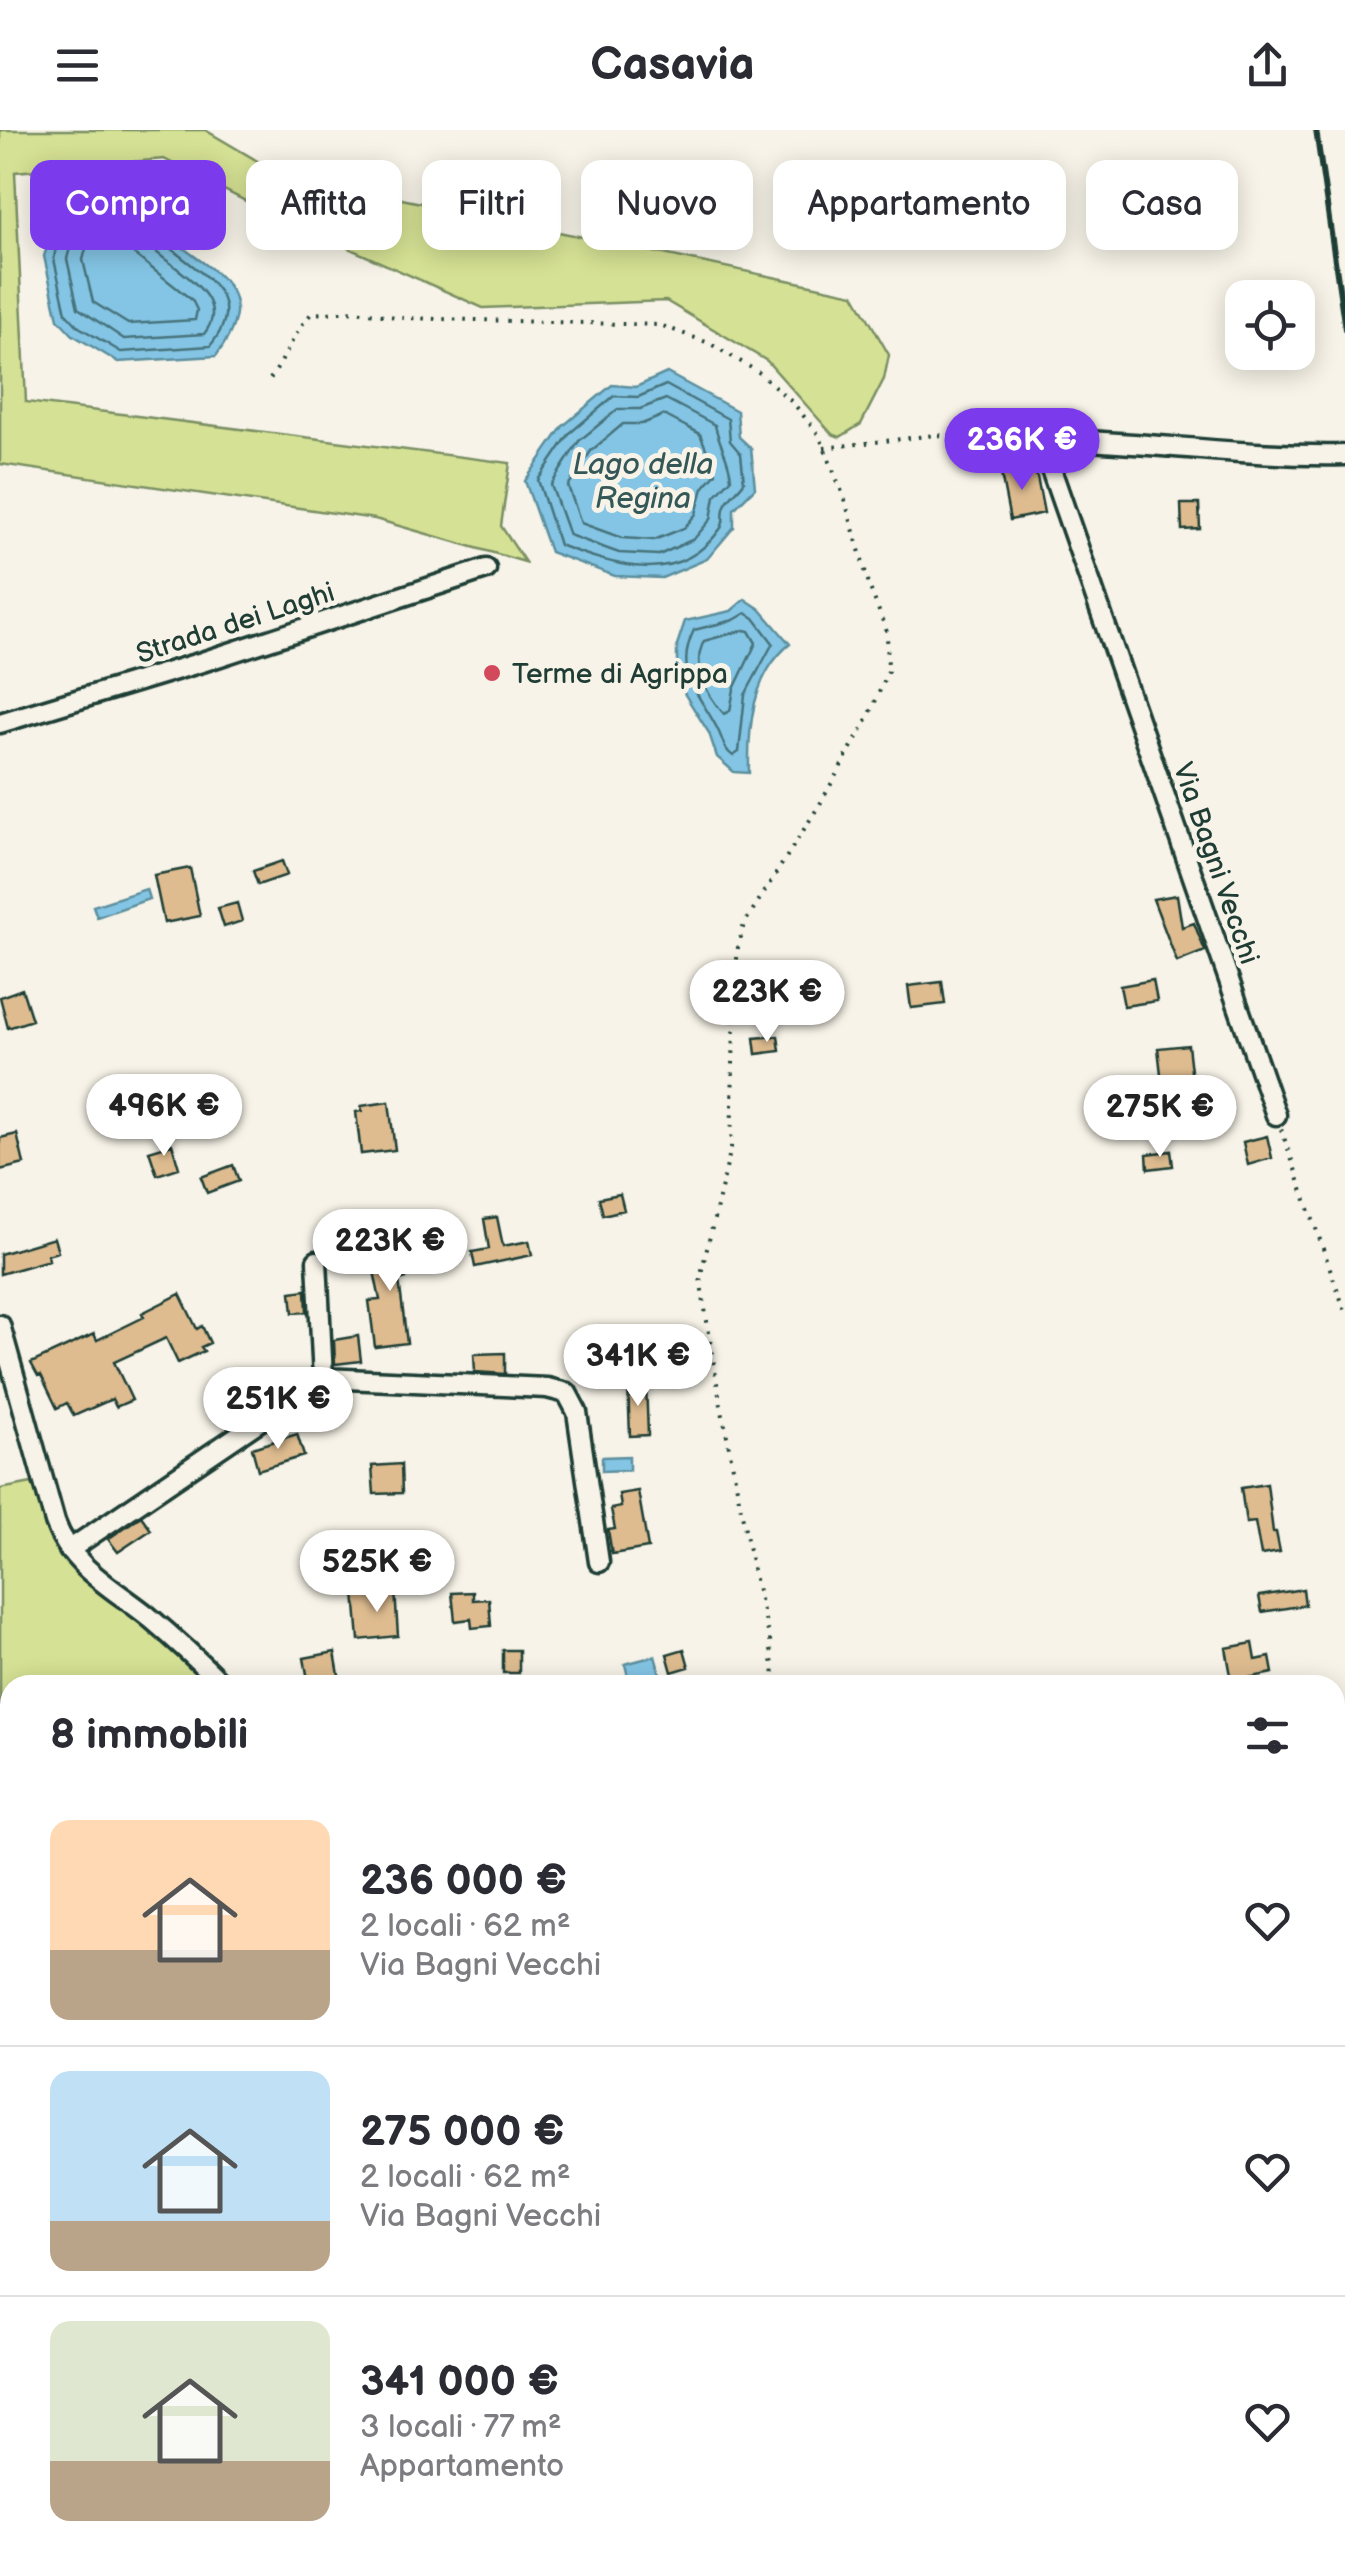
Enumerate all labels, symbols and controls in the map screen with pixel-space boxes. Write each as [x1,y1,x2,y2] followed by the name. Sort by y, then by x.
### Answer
[50,38,105,93] icon: menu
[591,38,754,93] text: Casavia
[1240,38,1295,93] icon: share
[30,160,226,250] chip: Compra
[246,160,402,250] chip: Affitta
[422,160,561,250] chip: Filtri
[581,160,753,250] chip: Nuovo
[773,160,1066,250] chip: Appartamento
[1086,160,1238,250] chip: Casa
[1225,280,1315,370] map controls
[1225,280,1315,370] button: locate
[941,408,1103,493] pin: 236K €
[967,421,1077,460] text: 236K €
[573,447,713,517] water label: Lago della Regina
[132,576,339,671] street label: Strada dei Laghi
[512,658,728,691] place label: Terme di Agrippa
[481,662,503,684] marker: Terme di Agrippa
[1166,758,1266,969] street label: Via Bagni Vecchi
[686,960,848,1045] pin: 223K €
[712,973,822,1012] text: 223K €
[83,1074,245,1159] pin: 496K €
[1079,1075,1241,1160] pin: 275K €
[108,1087,220,1126] text: 496K €
[1106,1088,1215,1127] text: 275K €
[309,1209,471,1294] pin: 223K €
[335,1222,445,1261] text: 223K €
[557,1324,719,1409] pin: 341K €
[586,1337,690,1376] text: 341K €
[197,1367,359,1452] pin: 251K €
[225,1380,331,1419] text: 251K €
[296,1530,458,1615] pin: 525K €
[322,1543,432,1582] text: 525K €
[1240,1708,1295,1763] icon: filters
[50,1710,248,1761] text: 8 immobili
[360,1856,567,1907] text: 236 000 €
[130,1860,250,1980] icon: home
[1240,1893,1295,1948] icon: heart
[360,1907,571,1946] text: 2 locali · 62 m²
[360,1946,601,1985] text: Via Bagni Vecchi
[360,2107,564,2158] text: 275 000 €
[130,2111,250,2231] icon: home
[1240,2144,1295,2199] icon: heart
[360,2158,571,2197] text: 2 locali · 62 m²
[360,2197,601,2236] text: Via Bagni Vecchi
[360,2357,559,2408] text: 341 000 €
[130,2361,250,2481] icon: home
[1240,2394,1295,2449] icon: heart
[360,2408,562,2447] text: 3 locali · 77 m²
[360,2447,564,2486] text: Appartamento

